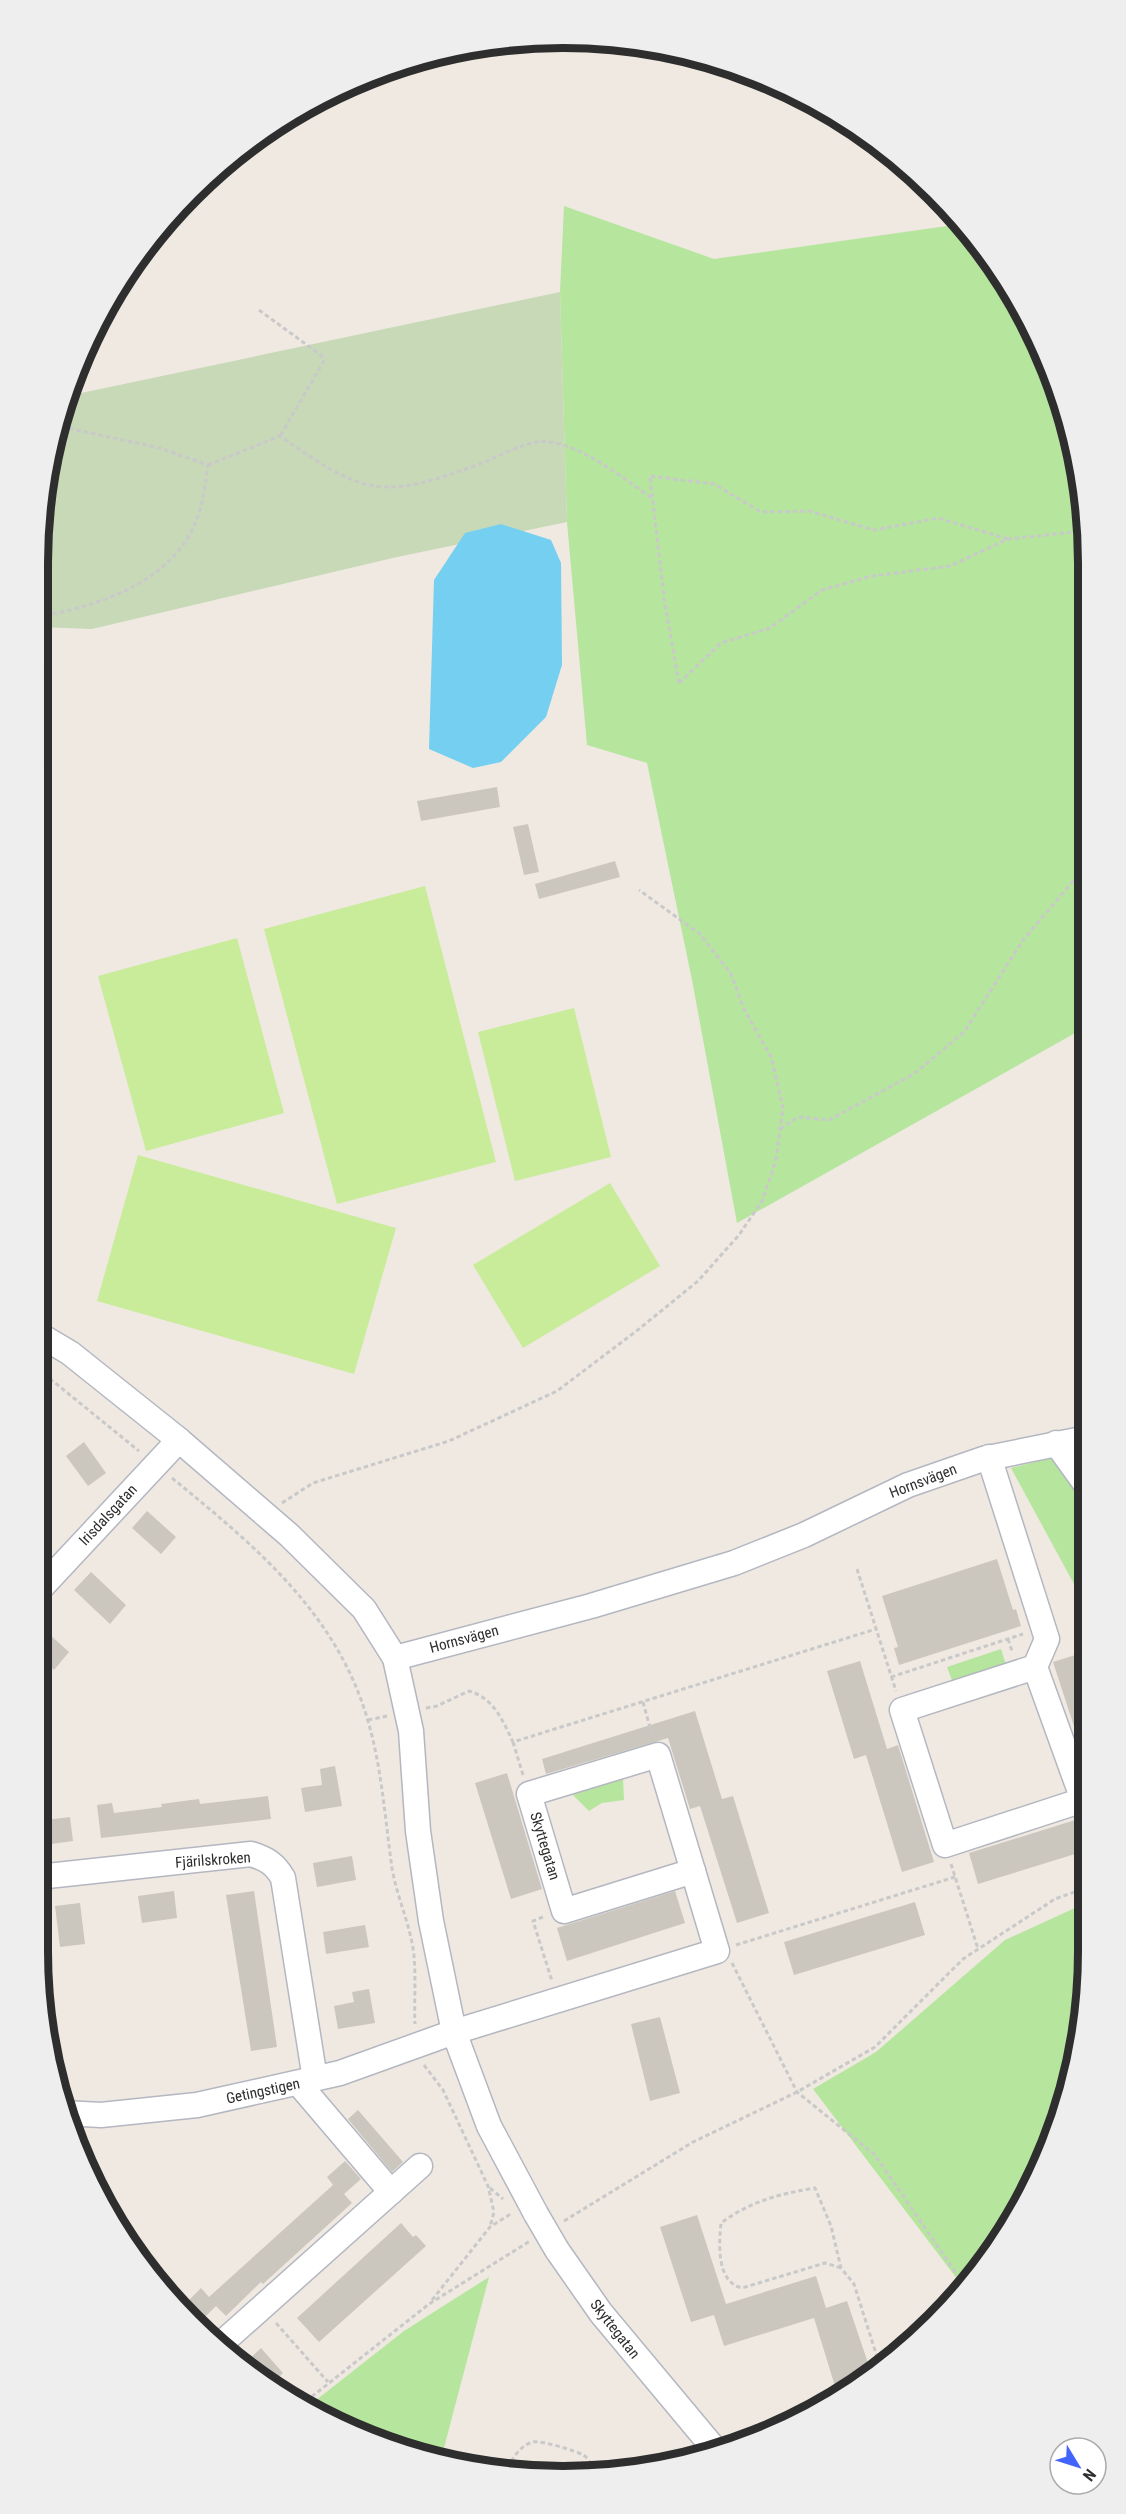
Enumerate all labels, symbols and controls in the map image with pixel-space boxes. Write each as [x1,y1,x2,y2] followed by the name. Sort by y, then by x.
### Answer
[887,1460,959,1502] street label: Hornsvägen
[75,1481,141,1549] street label: Irisdalsgatan
[428,1621,500,1657] street label: Hornsvägen
[526,1810,564,1882] street label: Skyttegatan
[175,1848,251,1872] street label: Fjärilskroken
[225,2074,301,2108] street label: Getingstigen
[586,2296,644,2362] street label: Skyttegatan
[1048,2436,1108,2496] north arrow
[1079,2465,1100,2485] text: N

